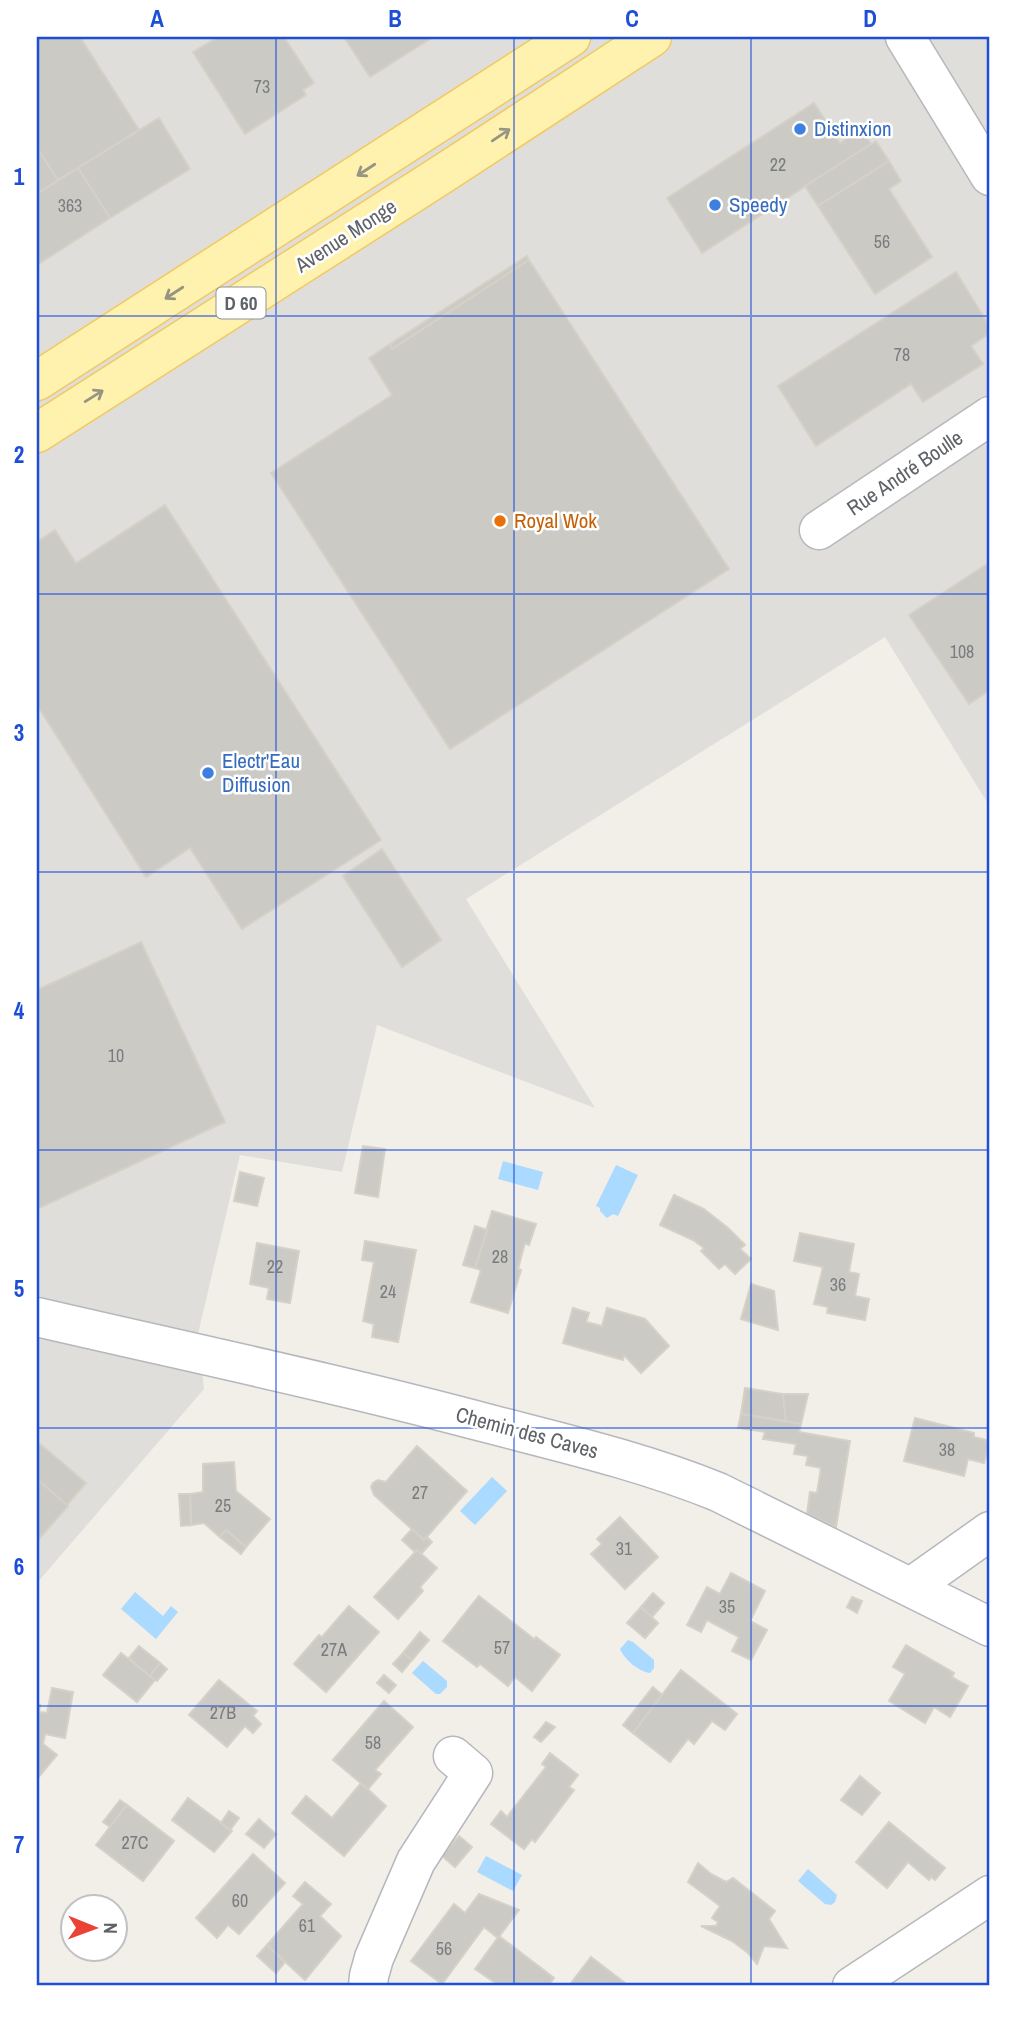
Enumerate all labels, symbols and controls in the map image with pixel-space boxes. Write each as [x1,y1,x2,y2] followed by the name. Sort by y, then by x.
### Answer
[150,3,164,34] text: A
[388,3,402,34] text: B
[625,3,639,34] text: C
[863,3,877,34] text: D
[254,74,270,99] house number: 73
[814,114,892,143] place label: Distinxion
[792,121,808,137] marker: Distinxion
[491,128,510,142] one-way arrow
[770,152,786,177] house number: 22
[14,161,25,192] text: 1
[356,163,376,177] one-way arrow
[729,190,788,219] place label: Speedy
[289,192,402,280] street label: Avenue Monge
[58,193,82,218] house number: 363
[707,197,723,213] marker: Speedy
[874,229,890,254] house number: 56
[165,286,185,300] one-way arrow
[216,288,266,318] road number: D 60
[894,342,910,367] house number: 78
[84,389,104,403] one-way arrow
[841,423,968,522] street label: Rue André Boulle
[14,439,24,470] text: 2
[514,506,597,535] place label: Royal Wok
[492,513,508,529] marker: Royal Wok
[950,639,974,664] house number: 108
[14,717,24,748] text: 3
[222,746,300,799] place label: Electr'Eau Diffusion
[200,765,216,781] marker: Electr'Eau Diffusion
[14,995,25,1026] text: 4
[108,1043,124,1068] house number: 10
[492,1244,508,1269] house number: 28
[267,1254,283,1279] house number: 22
[830,1272,846,1297] house number: 36
[14,1273,24,1304] text: 5
[380,1279,396,1304] house number: 24
[453,1400,602,1465] street label: Chemin des Caves
[939,1437,955,1462] house number: 38
[412,1480,428,1505] house number: 27
[215,1493,231,1518] house number: 25
[616,1536,633,1561] house number: 31
[14,1551,24,1582] text: 6
[719,1594,735,1619] house number: 35
[494,1635,510,1660] house number: 57
[321,1637,347,1662] house number: 27A
[210,1700,236,1725] house number: 27B
[365,1730,381,1755] house number: 58
[14,1829,24,1860] text: 7
[121,1830,149,1855] house number: 27C
[232,1888,248,1913] house number: 60
[60,1894,130,1964] north arrow
[299,1913,316,1938] house number: 61
[98,1922,124,1934] text: N
[436,1936,452,1961] house number: 56

